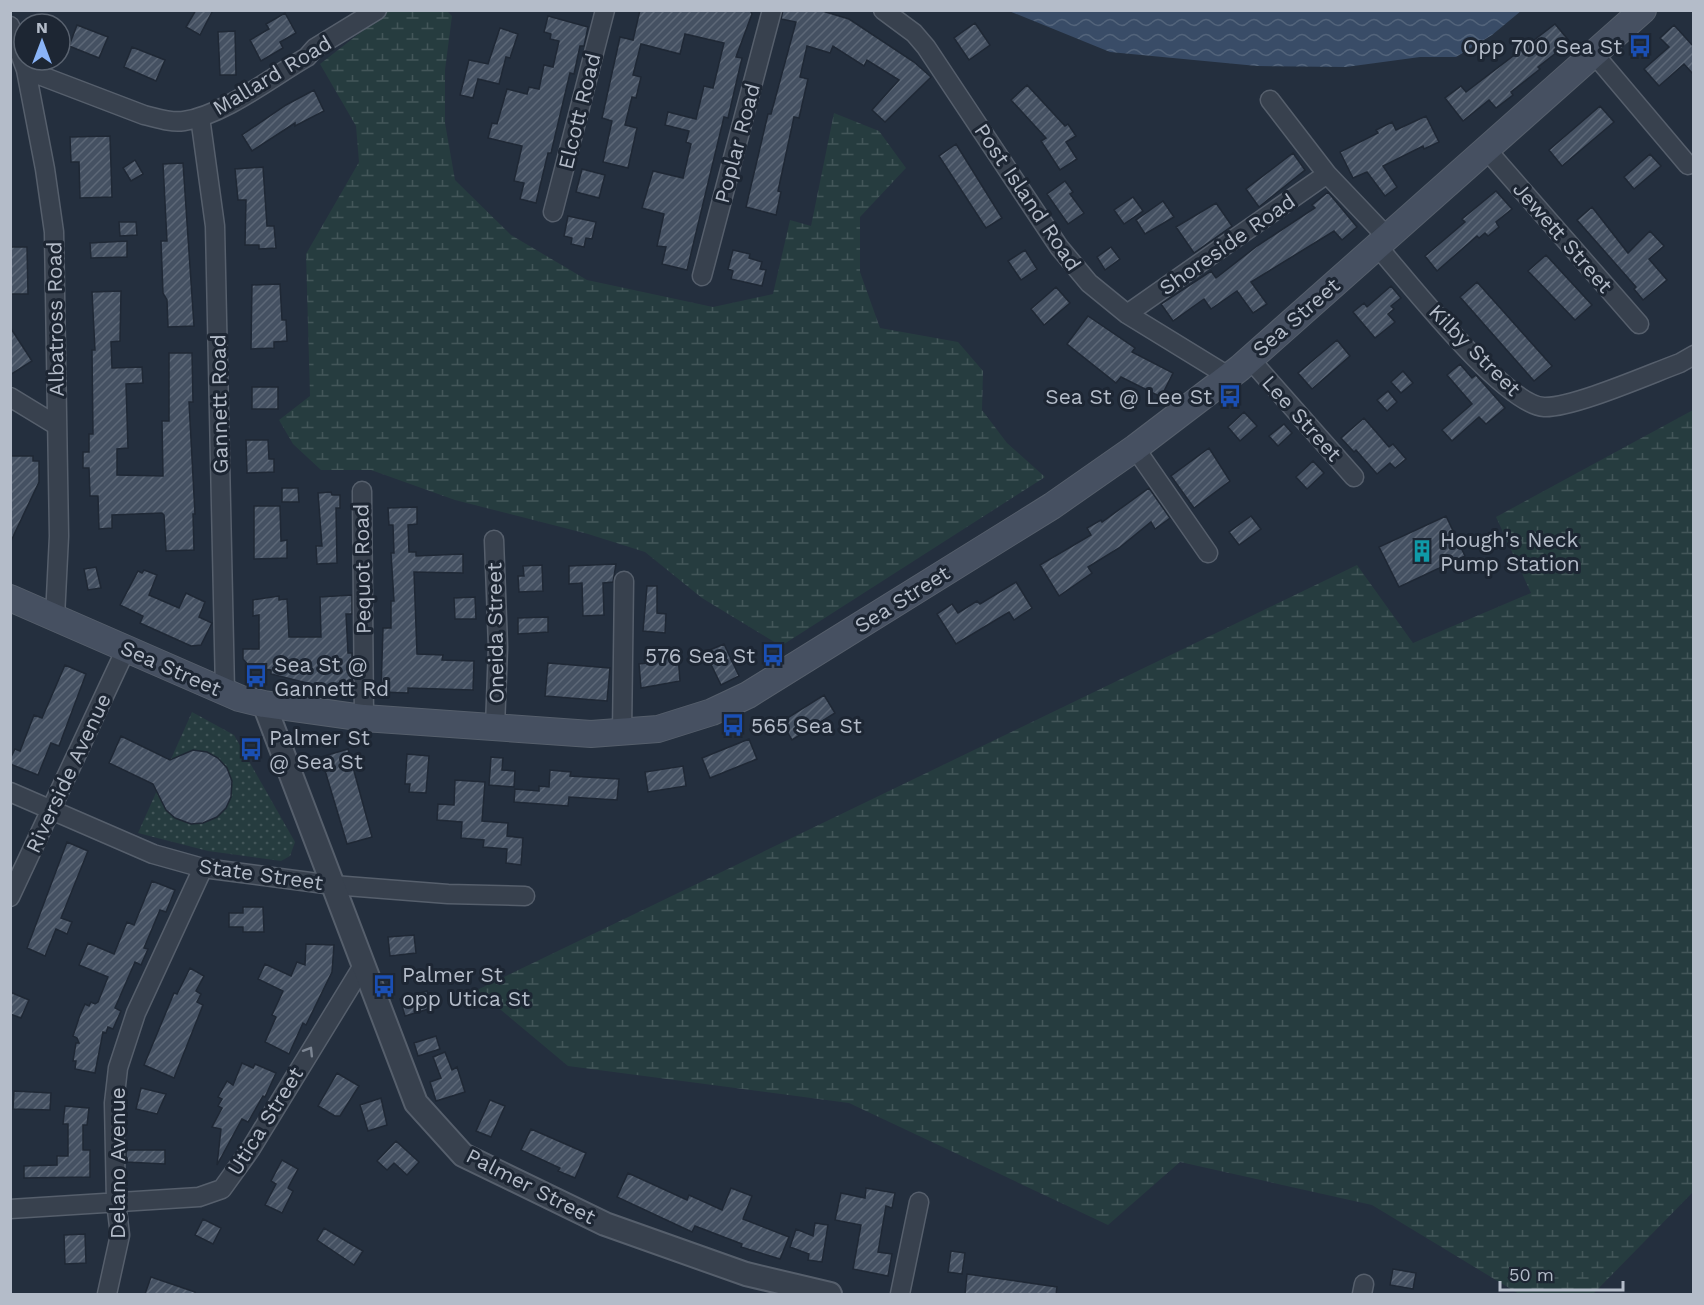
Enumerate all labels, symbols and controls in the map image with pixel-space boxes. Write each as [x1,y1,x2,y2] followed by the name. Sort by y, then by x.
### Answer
[12,12,72,72] north arrow
[36,18,48,37] text: N
[208,30,336,120] street label: Mallard Road
[1627,33,1653,59] bus stop icon: Opp 700 Sea St
[1463,34,1622,59] place label: Opp 700 Sea St
[553,50,605,172] street label: Elcott Road
[709,80,765,206] street label: Poplar Road
[969,119,1087,275] street label: Post Island Road
[1508,176,1618,298] street label: Jewett Street
[1154,188,1300,300] street label: Shoreside Road
[41,241,69,397] street label: Albatross Road
[1247,272,1345,362] street label: Sea Street
[1424,299,1526,401] street label: Kilby Street
[205,334,233,474] street label: Gannett Road
[1257,370,1347,466] street label: Lee Street
[1217,383,1243,409] bus stop icon: Sea St @ Lee St
[1045,384,1212,409] place label: Sea St @ Lee St
[348,504,376,634] street label: Pequot Road
[1440,527,1580,576] place label: Hough's Neck Pump Station
[1409,538,1435,564] building icon: Hough's Neck Pump Station
[850,560,954,638] street label: Sea Street
[481,562,509,704] street label: Oneida Street
[117,635,225,701] street label: Sea Street
[760,642,786,668] bus stop icon: 576 Sea St
[645,643,755,668] place label: 576 Sea St
[274,652,389,701] place label: Sea St @ Gannett Rd
[243,663,269,689] bus stop icon: Sea St @ Gannett Rd
[20,689,116,857] street label: Riverside Avenue
[720,712,746,738] bus stop icon: 565 Sea St
[751,713,862,738] place label: 565 Sea St
[269,725,370,774] place label: Palmer St @ Sea St
[238,736,264,762] bus stop icon: Palmer St @ Sea St
[197,853,325,895] street label: State Street
[402,962,530,1011] place label: Palmer St opp Utica St
[371,973,397,999] bus stop icon: Palmer St opp Utica St
[302,1047,314,1057] one-way arrow
[222,1062,308,1180] street label: Utica Street
[105,1087,130,1239] street label: Delano Avenue
[462,1143,600,1229] street label: Palmer Street
[1500,1254,1623,1292] scale bar
[1509,1264,1554,1285] text: 50 m

